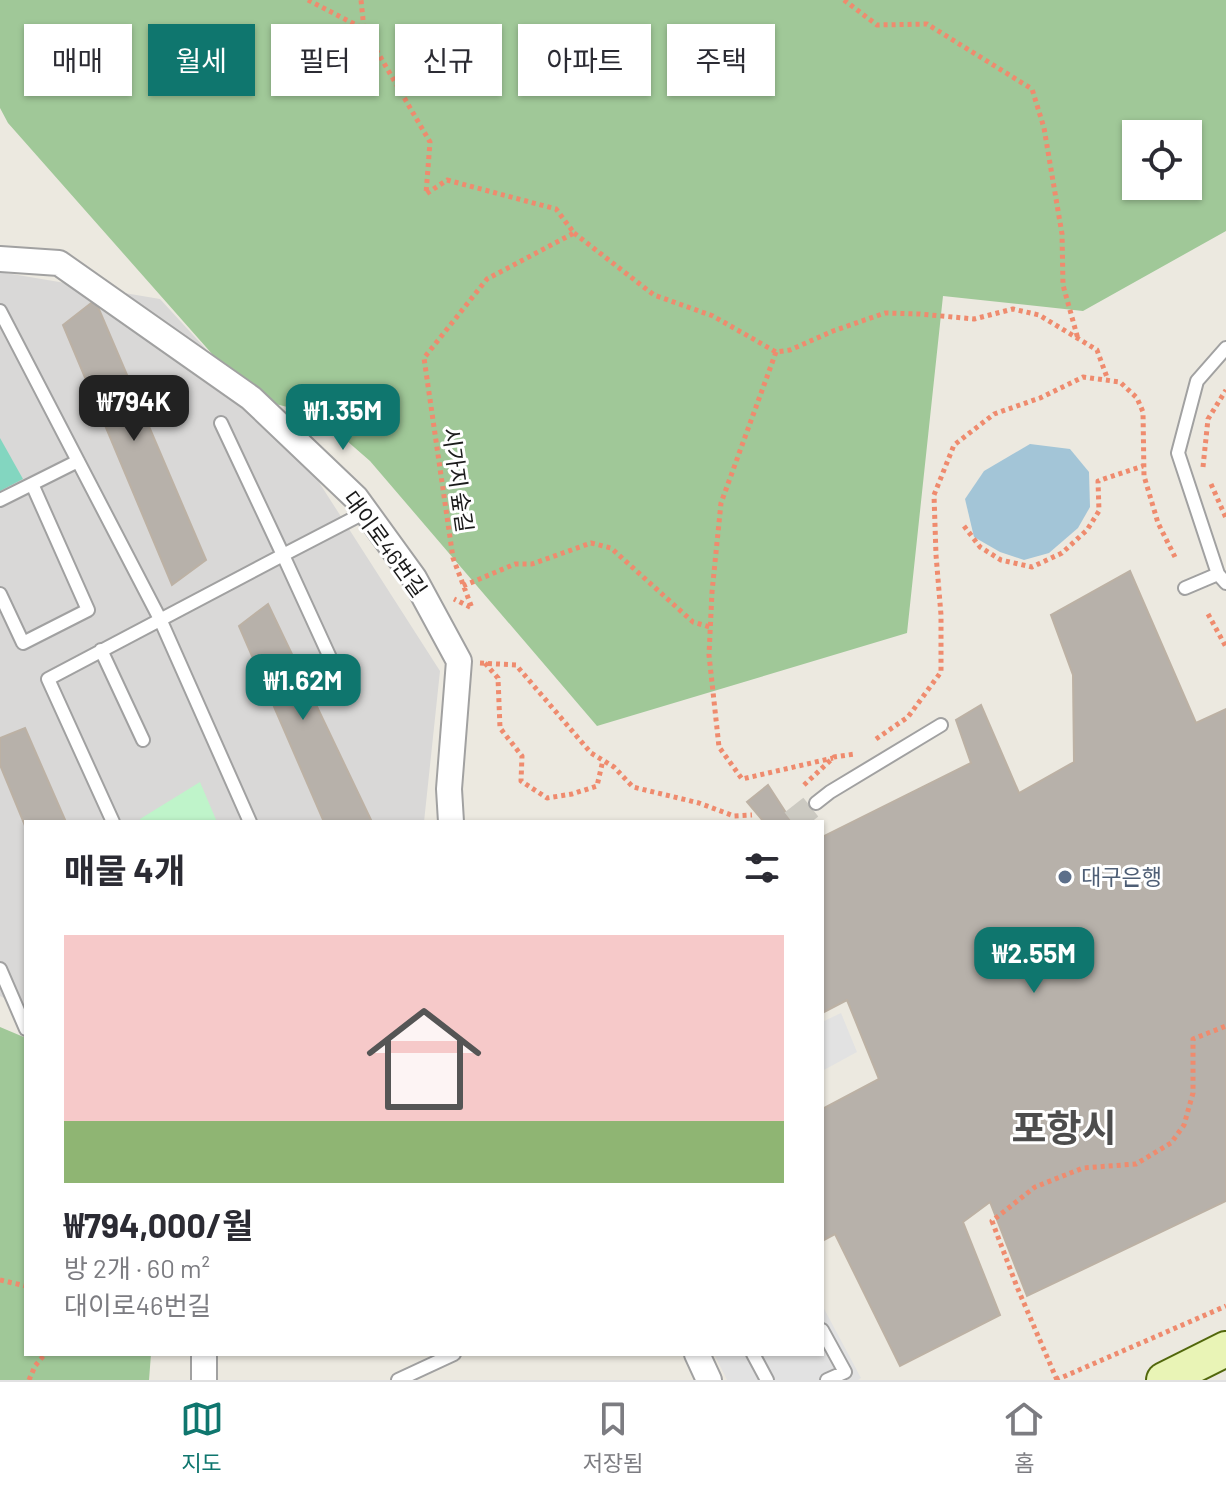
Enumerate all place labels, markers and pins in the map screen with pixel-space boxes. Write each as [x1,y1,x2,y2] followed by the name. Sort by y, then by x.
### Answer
[78,375,190,443] pin: ₩794K
[278,384,408,452] pin: ₩1.35M
[238,654,368,722] pin: ₩1.62M
[1081,863,1162,889] place label: 대구은행
[1056,868,1074,886] marker: 대구은행
[969,927,1099,995] pin: ₩2.55M

